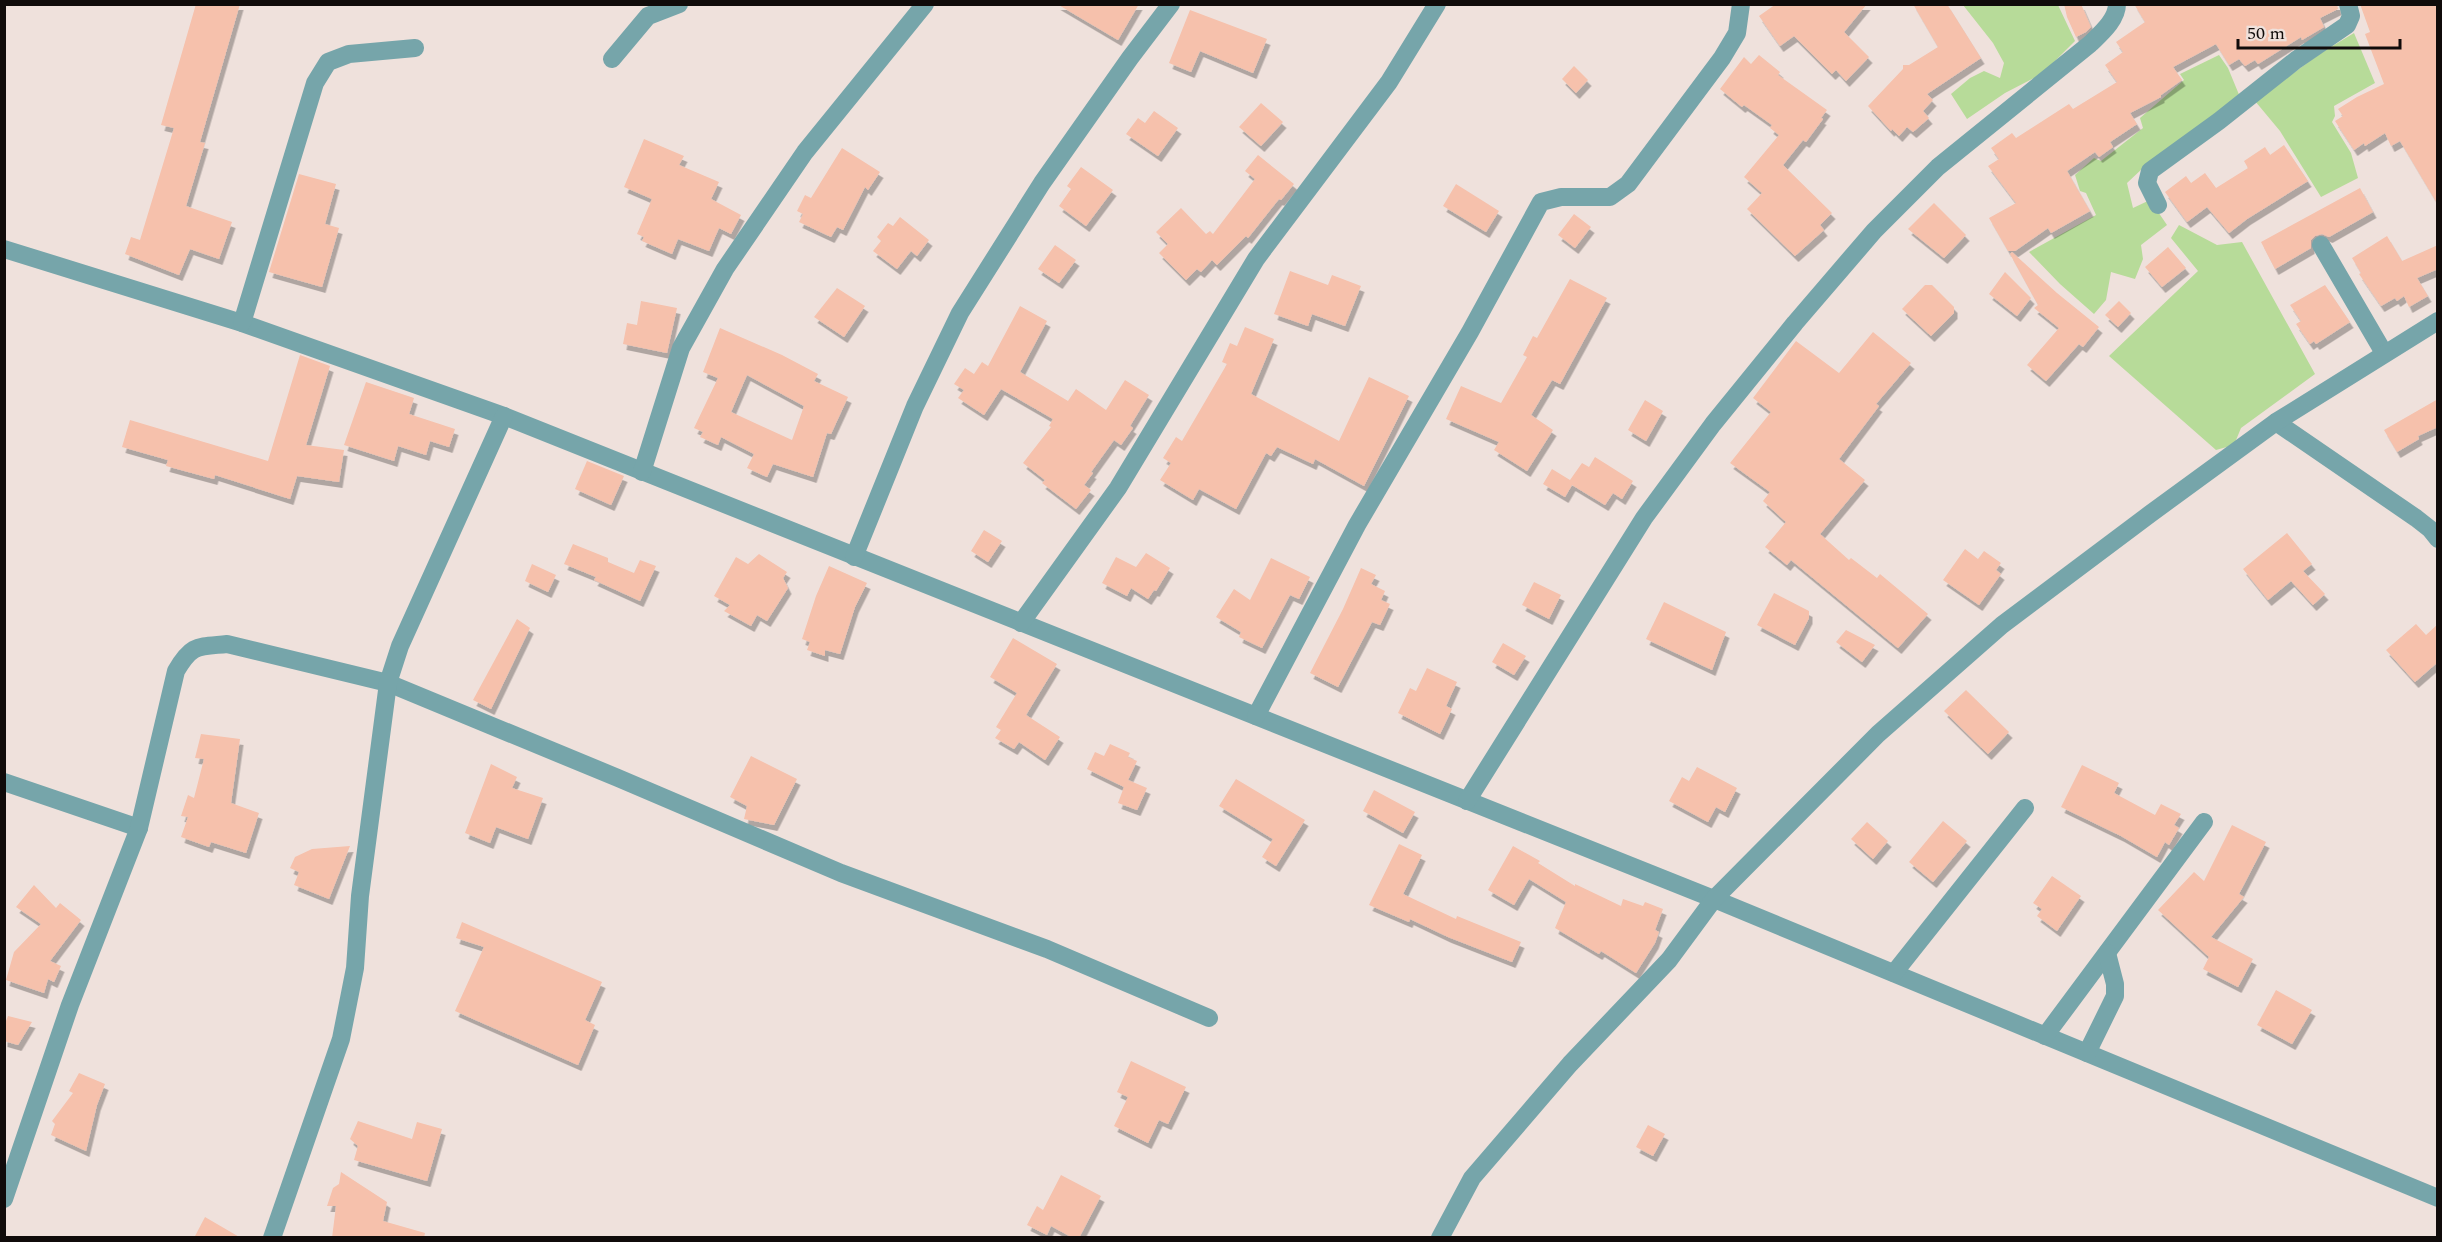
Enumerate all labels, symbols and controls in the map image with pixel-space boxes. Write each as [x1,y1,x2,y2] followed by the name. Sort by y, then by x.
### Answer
[2238,12,2400,50] scale bar
[2247,20,2285,47] text: 50 m

